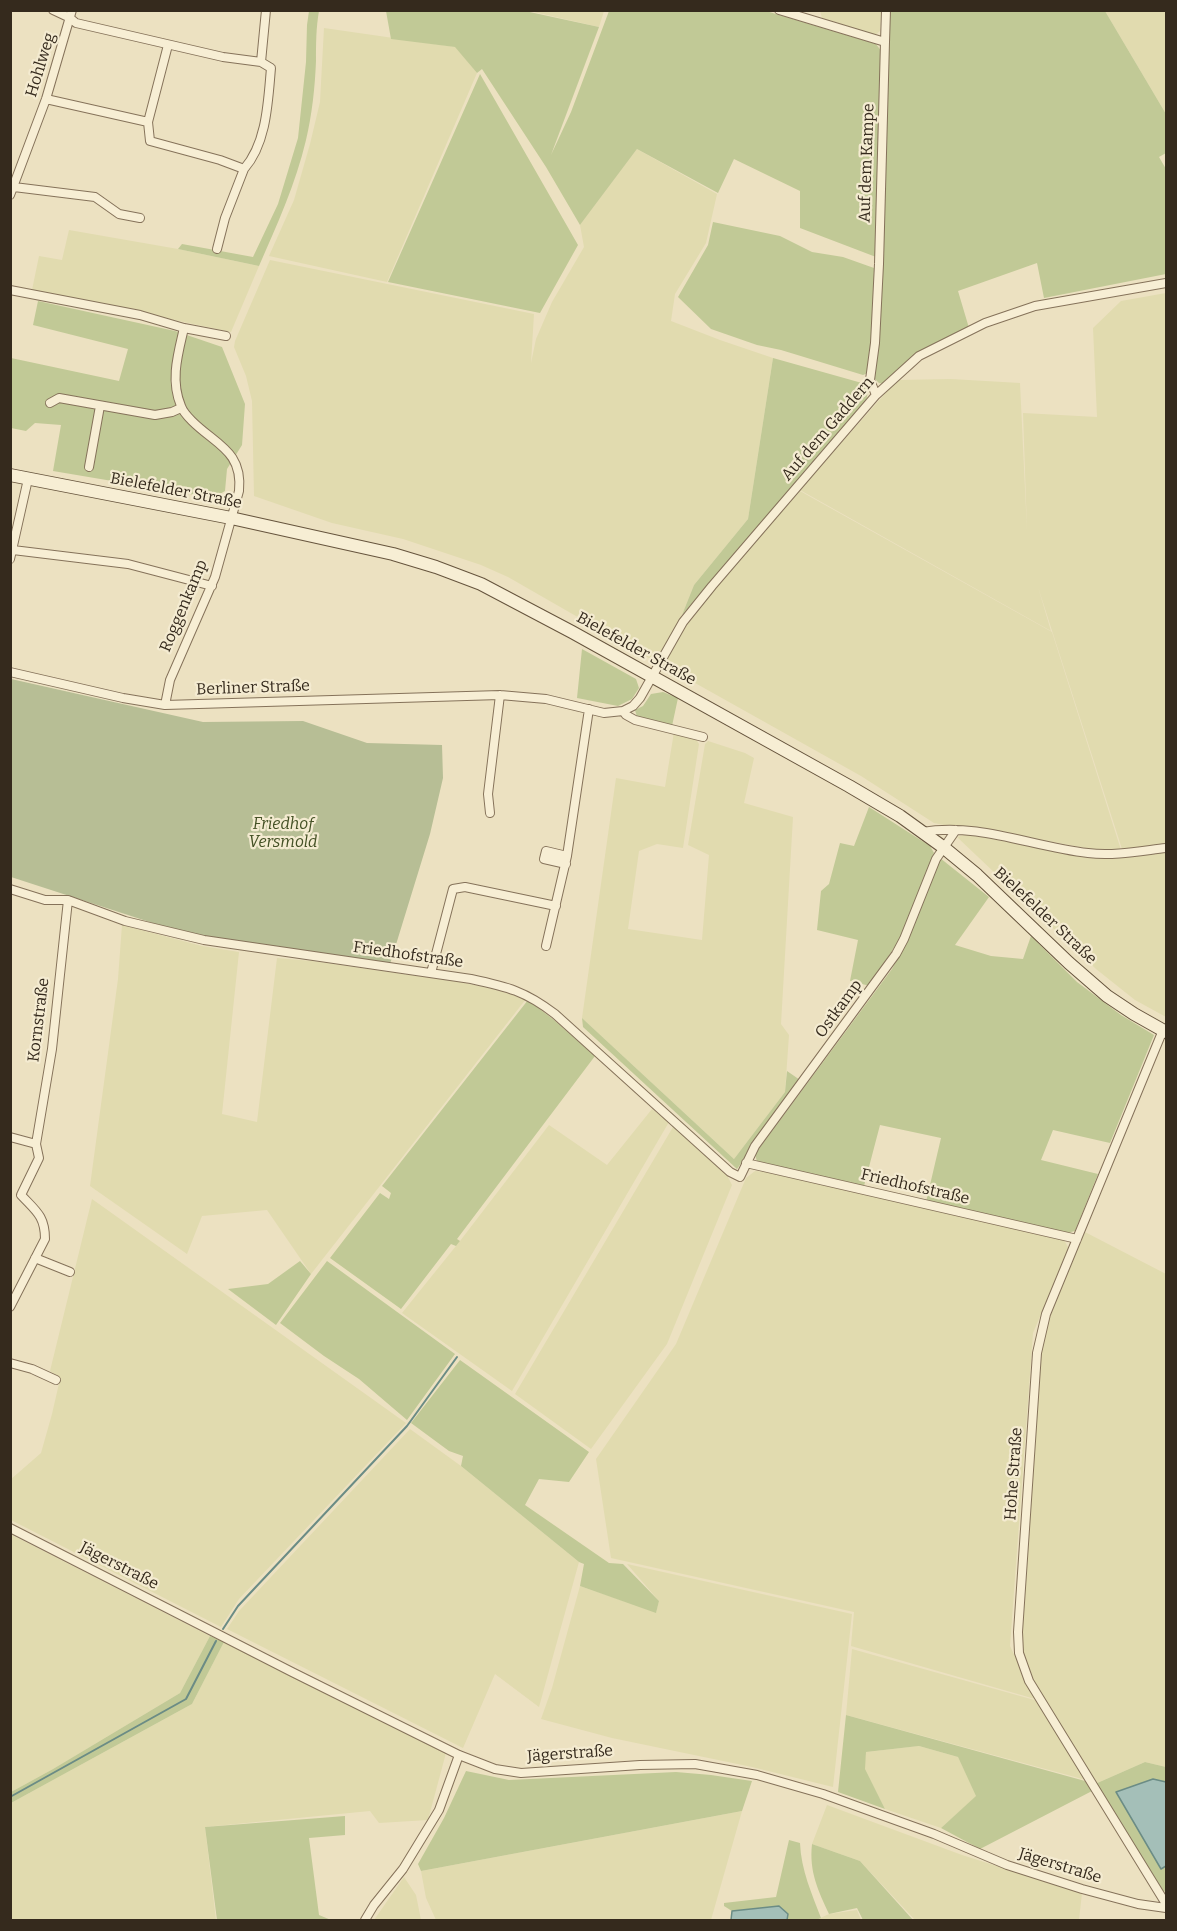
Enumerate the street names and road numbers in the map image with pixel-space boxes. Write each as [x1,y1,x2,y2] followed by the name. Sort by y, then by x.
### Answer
[22,31,60,99] street label: Hohlweg
[855,103,879,223] street label: Auf dem Kampe
[778,373,878,485] street label: Auf dem Gaddern
[109,469,243,513] street label: Bielefelder Straße
[156,557,212,655] street label: Roggenkamp
[573,608,699,690] street label: Bielefelder Straße
[196,676,310,700] street label: Berliner Straße
[990,863,1100,969] street label: Bielefelder Straße
[352,938,464,972] street label: Friedhofstraße
[811,976,867,1042] street label: Ostkamp
[24,977,54,1063] street label: Kornstraße
[859,1165,971,1209] street label: Friedhofstraße
[1001,1427,1027,1521] street label: Hohe Straße
[76,1538,162,1594] street label: Jägerstraße
[527,1741,613,1767] street label: Jägerstraße
[1016,1844,1104,1888] street label: Jägerstraße

